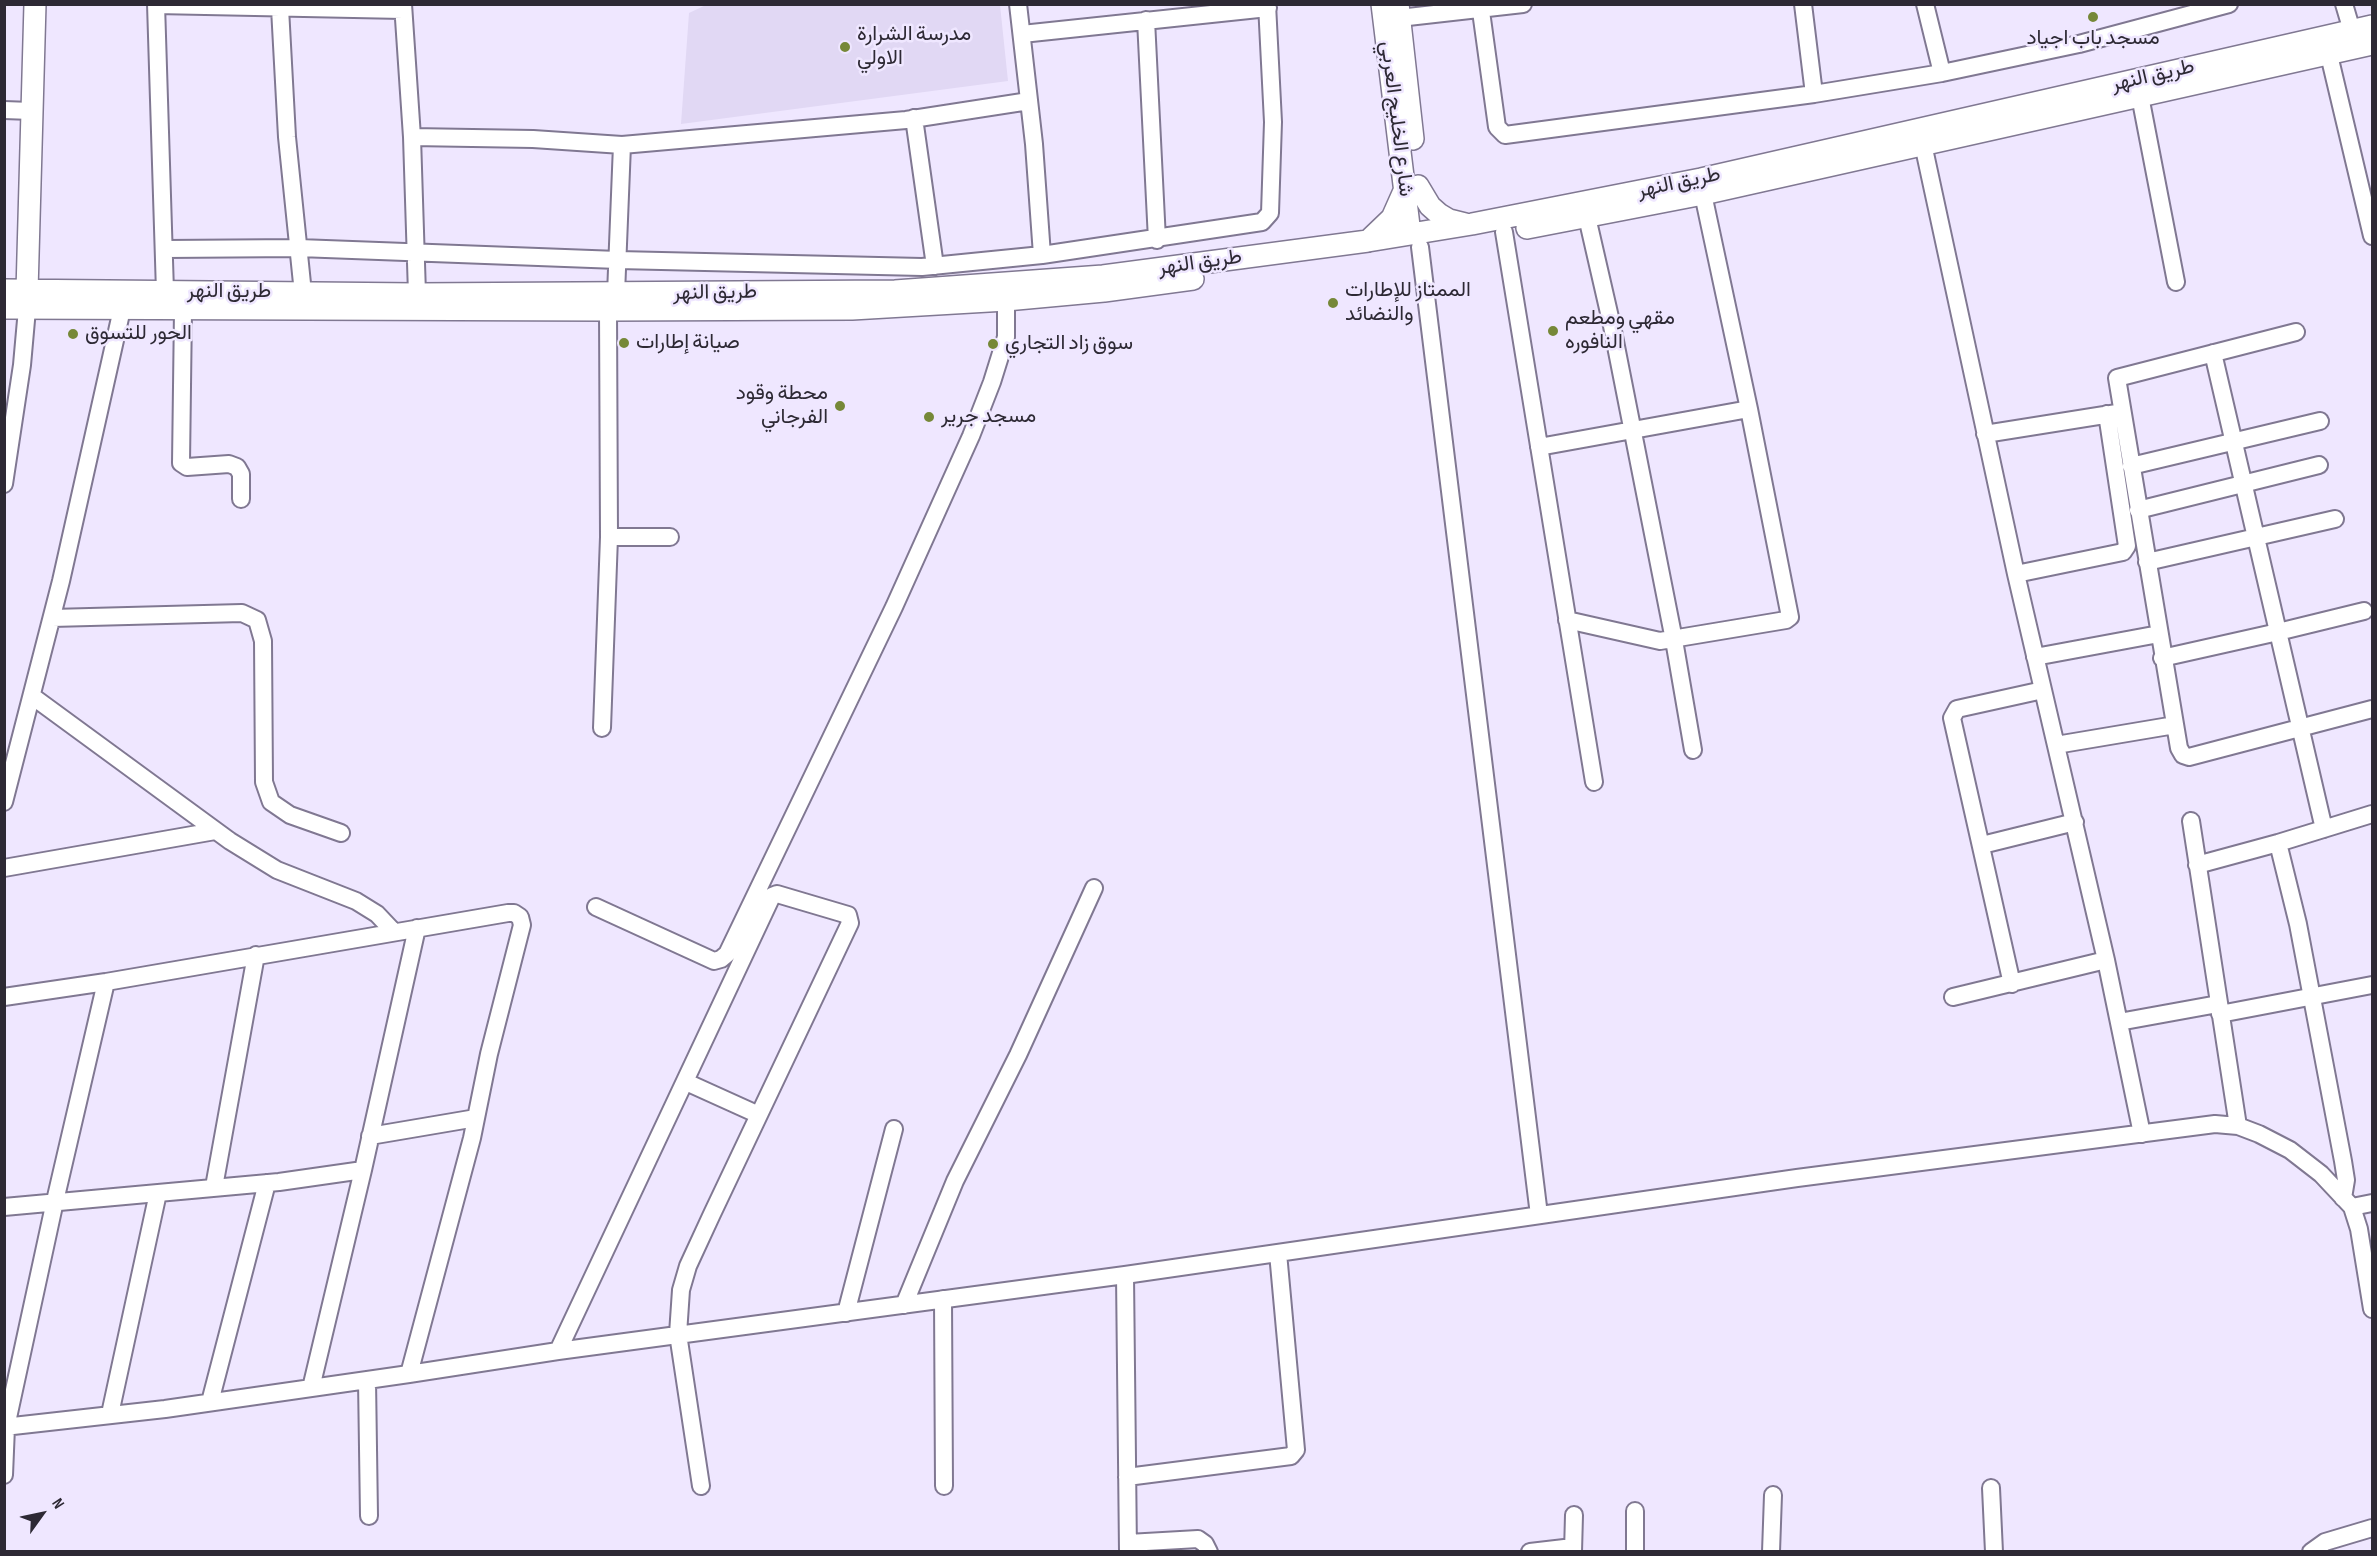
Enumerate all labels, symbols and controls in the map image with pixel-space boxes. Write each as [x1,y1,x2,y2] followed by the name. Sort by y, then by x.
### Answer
[2086,10,2100,24] marker: مسجد باب اجياد
[857,22,971,72] place label: مدرسة الشرارة الاولي
[2026,26,2160,52] place label: مسجد باب اجياد
[838,40,852,54] marker: مدرسة الشرارة الاولي
[1374,40,1418,198] street label: شارع الخليج العربي
[2109,54,2197,98] street label: طريق النهر
[1635,162,1723,204] street label: طريق النهر
[1156,245,1244,281] street label: طريق النهر
[1345,278,1471,328] place label: الممتاز للإطارات والنضائد
[187,279,271,305] street label: طريق النهر
[673,280,757,306] street label: طريق النهر
[1326,296,1340,310] marker: الممتاز للإطارات والنضائد
[1565,306,1675,356] place label: مقهي ومطعم النافوره
[85,321,192,347] place label: الحور للتسوق
[1546,324,1560,338] marker: مقهي ومطعم النافوره
[66,327,80,341] marker: الحور للتسوق
[636,330,740,356] place label: صيانة إطارات
[1005,331,1133,357] place label: سوق زاد التجاري
[617,336,631,350] marker: صيانة إطارات
[986,337,1000,351] marker: سوق زاد التجاري
[736,381,828,431] place label: محطة وقود الفرجاني
[833,399,847,413] marker: محطة وقود الفرجاني
[941,404,1036,430] place label: مسجد جرير
[922,410,936,424] marker: مسجد جرير
[12,1484,72,1544] north arrow
[47,1495,68,1513] text: N

